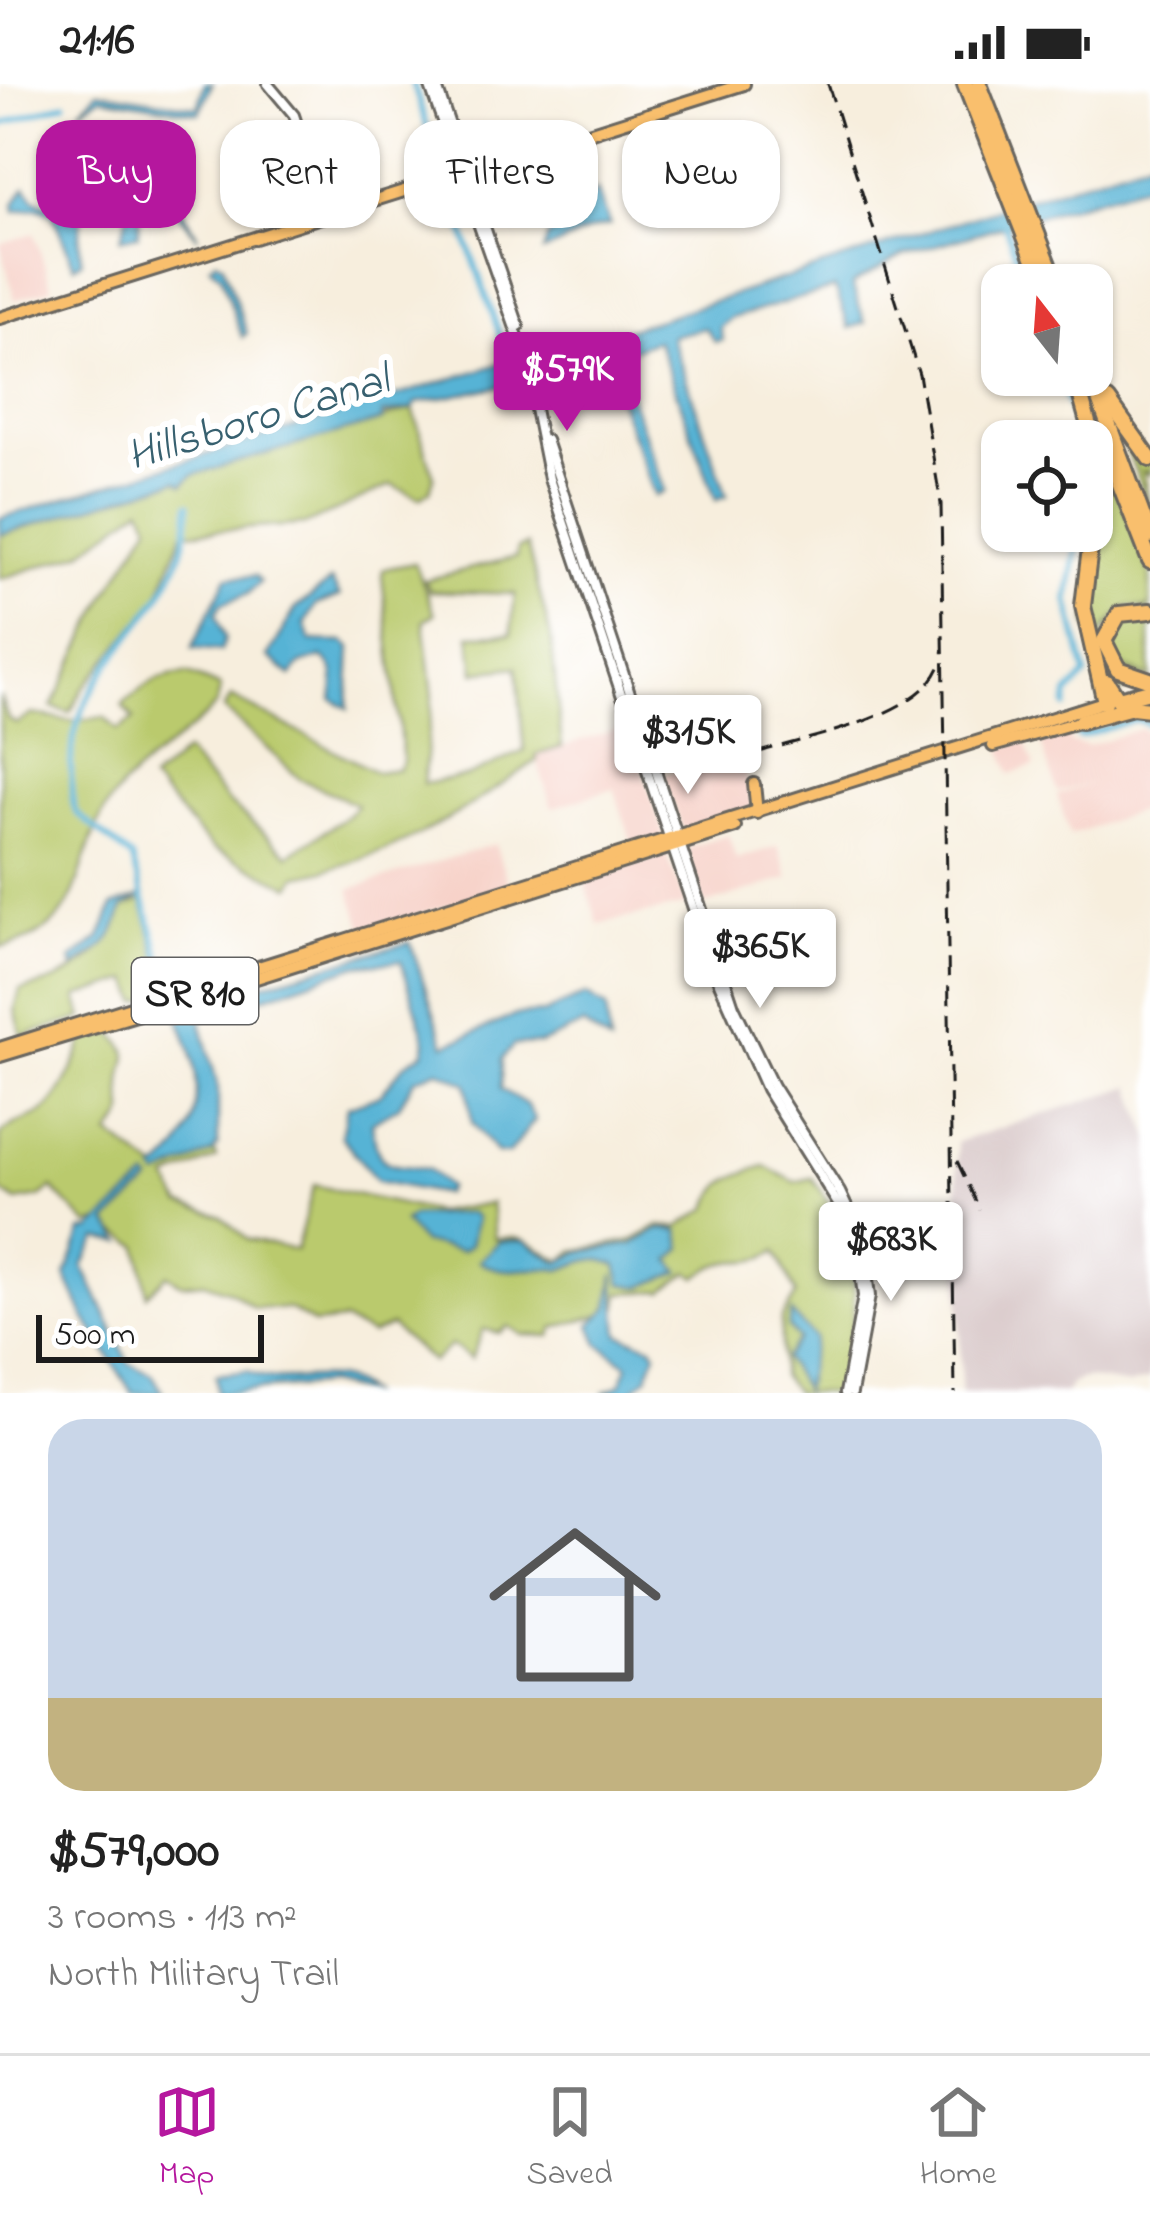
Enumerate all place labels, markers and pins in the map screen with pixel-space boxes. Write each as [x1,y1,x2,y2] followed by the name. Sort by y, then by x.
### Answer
[483,332,651,434] pin: $579K
[604,695,772,797] pin: $315K
[676,909,844,1011] pin: $365K
[807,1202,975,1304] pin: $683K

